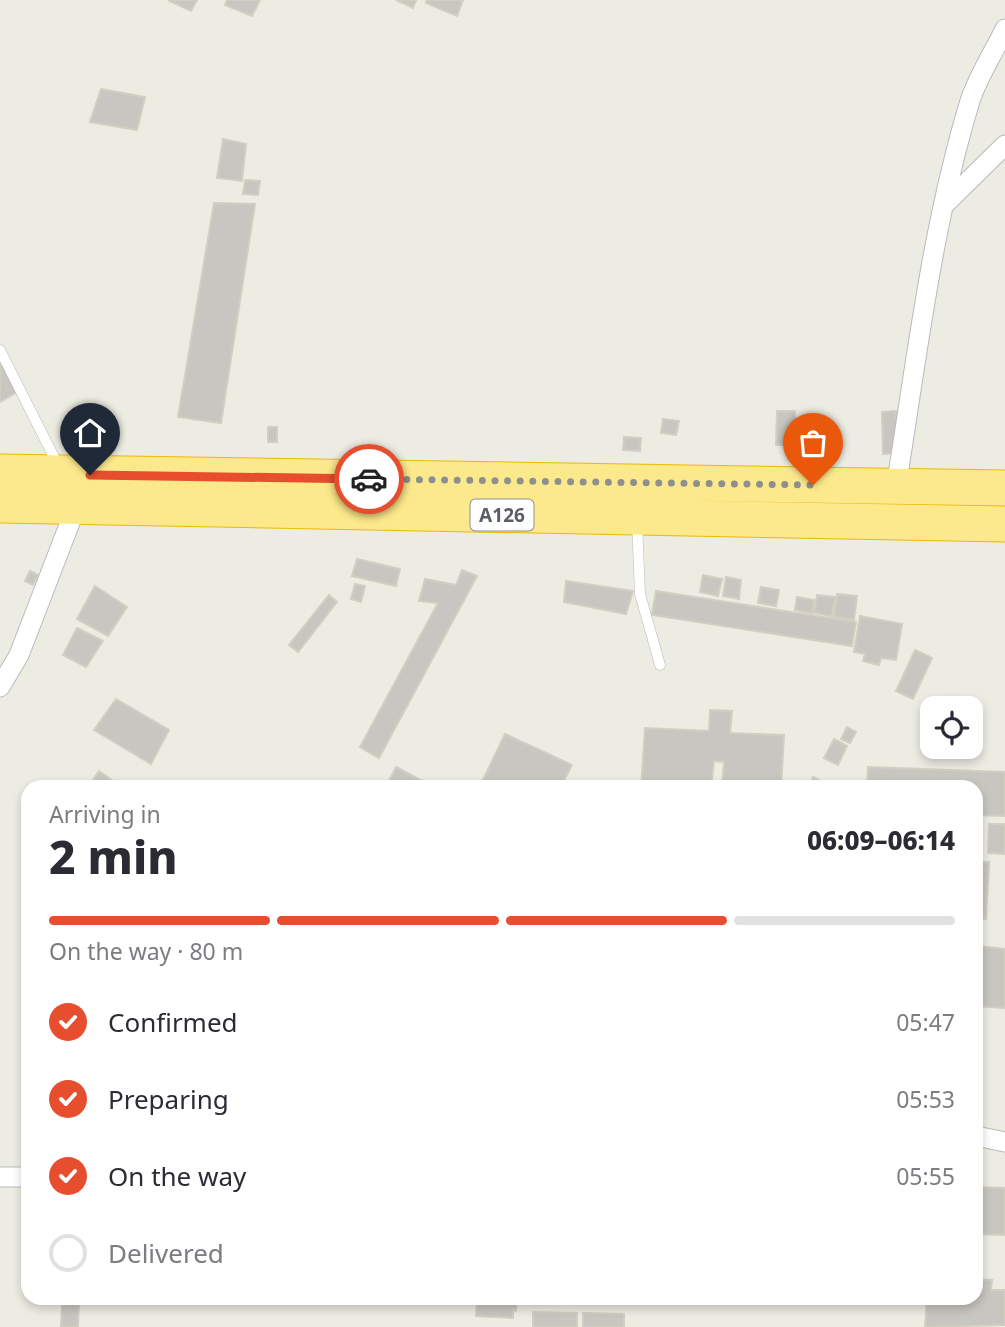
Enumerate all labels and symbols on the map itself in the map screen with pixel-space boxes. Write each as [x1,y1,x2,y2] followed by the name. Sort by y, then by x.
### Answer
[60,403,120,475] pin
[783,413,843,485] pin
[334,444,404,514] courier
[470,500,534,530] road number: A126

